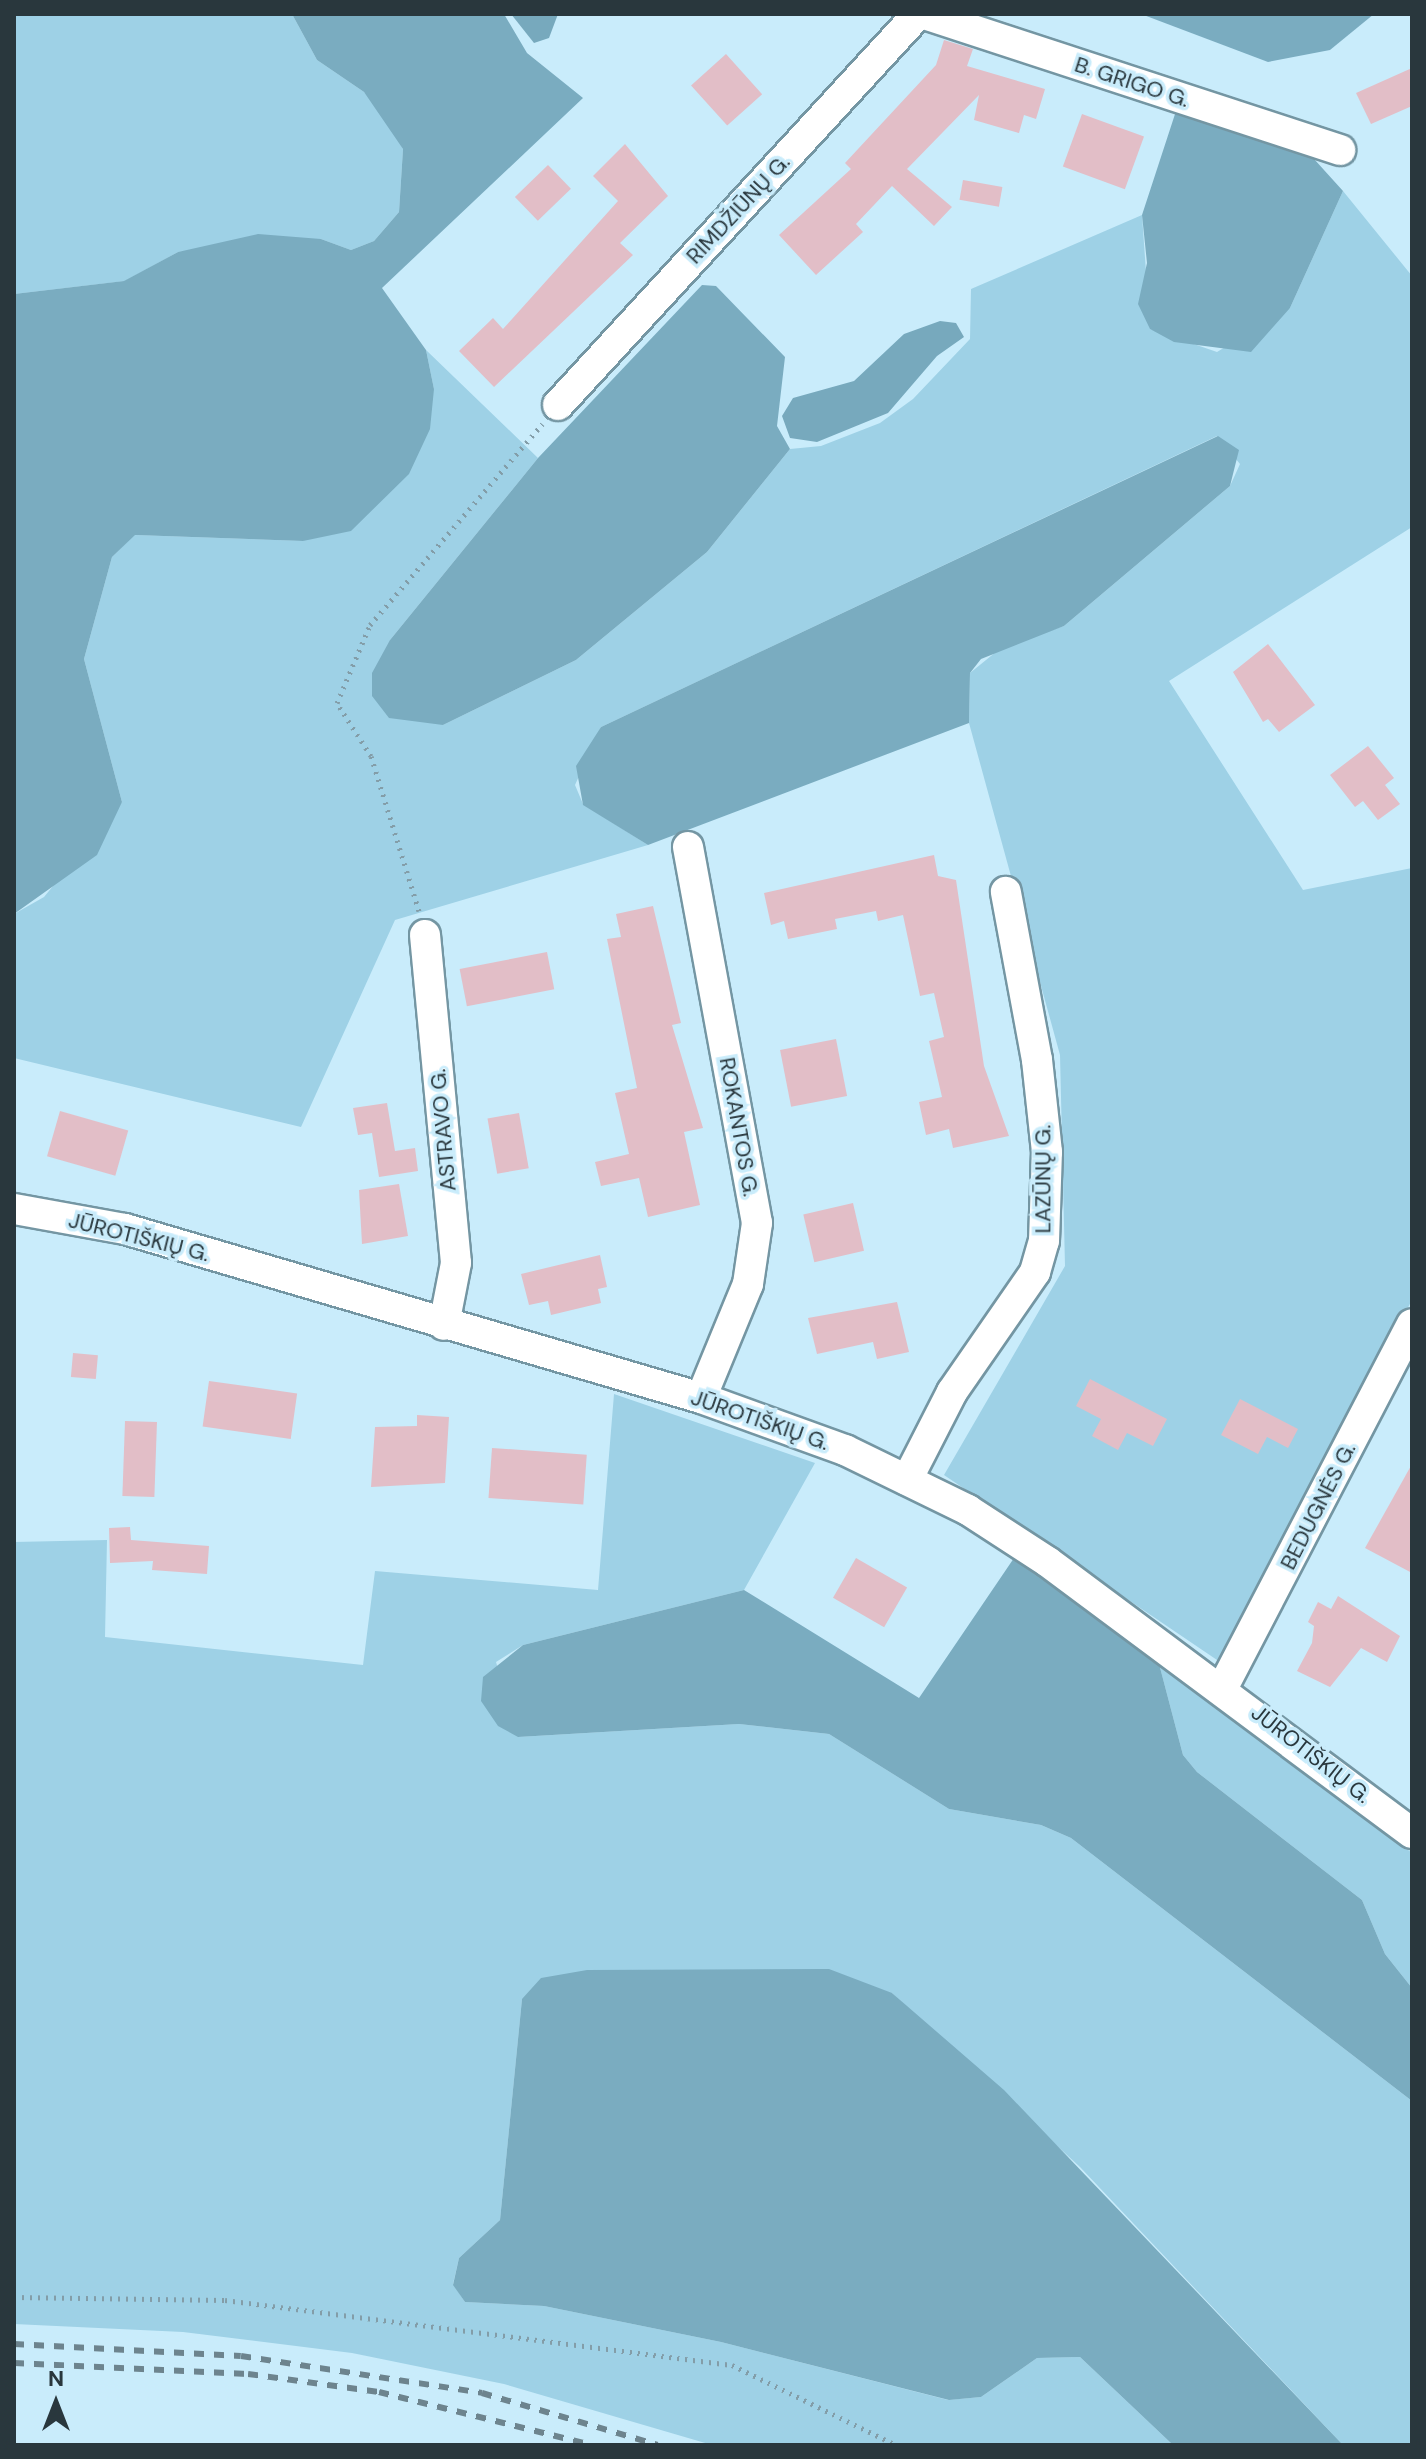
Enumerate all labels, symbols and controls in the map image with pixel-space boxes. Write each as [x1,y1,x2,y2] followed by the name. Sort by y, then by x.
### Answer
[1071,51,1193,113] street label: B. GRIGO G.
[681,149,795,269] street label: RIMDŽIŪNŲ G.
[714,1055,764,1199] street label: ROKANTOS G.
[424,1068,462,1192] street label: ASTRAVO G.
[1030,1124,1056,1234] street label: LAZŪNŲ G.
[66,1207,212,1267] street label: JŪROTIŠKIŲ G.
[687,1384,833,1456] street label: JŪROTIŠKIŲ G.
[1275,1438,1361,1574] street label: BEDUGNĖS G.
[1246,1699,1376,1809] street label: JŪROTIŠKIŲ G.
[16,2363,96,2443] north arrow
[48,2364,64,2393] text: N

